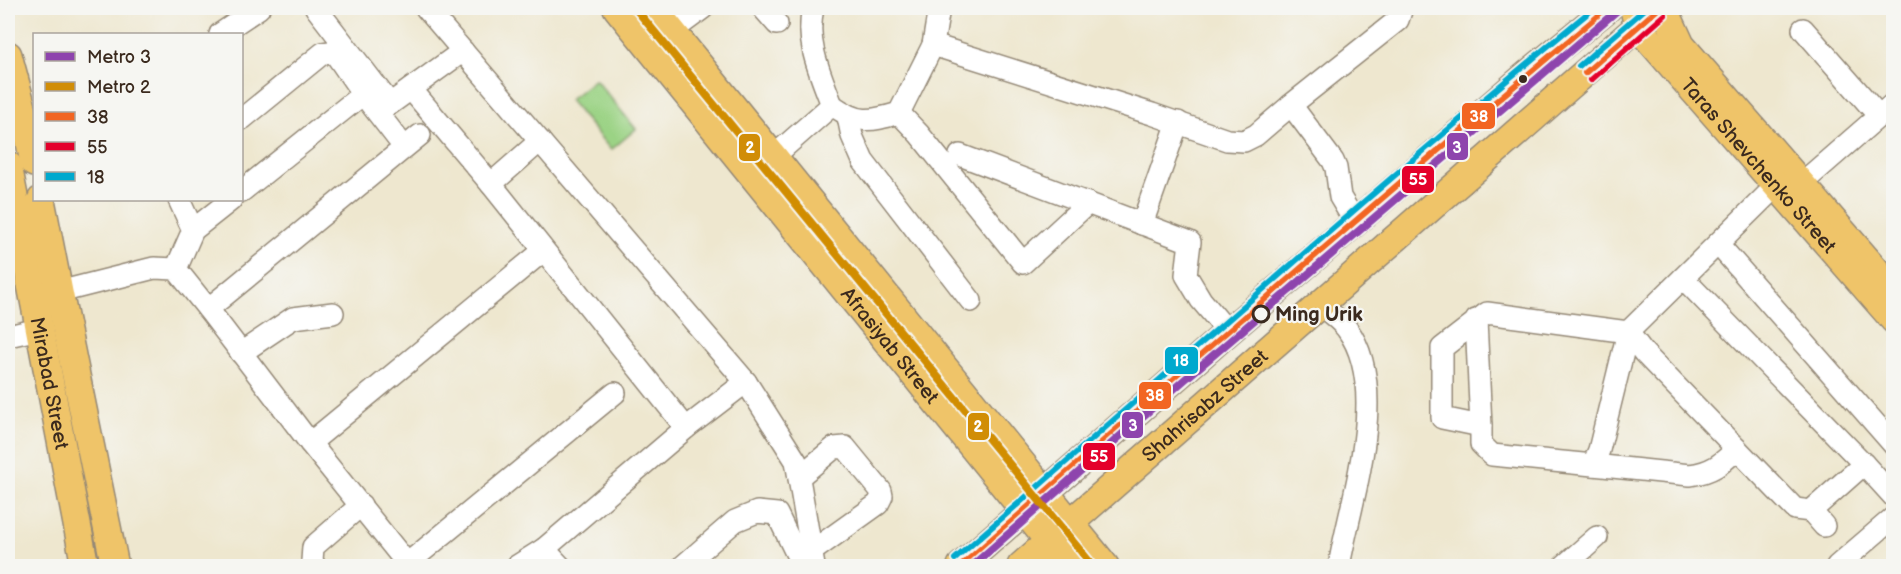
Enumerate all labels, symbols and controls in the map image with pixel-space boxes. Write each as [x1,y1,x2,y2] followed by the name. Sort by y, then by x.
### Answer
[33,33,243,201] legend
[87,47,151,68] text: Metro 3
[1517,73,1529,85] unlabelled marker
[1675,74,1841,258] street label: Taras Shevchenko Street
[87,77,151,98] text: Metro 2
[1461,102,1496,130] line badge: 38
[87,107,109,128] text: 38
[1470,108,1488,127] text: 38
[1446,132,1469,161] line badge: 3
[738,133,761,162] line badge: 2
[87,137,108,158] text: 55
[745,139,755,158] text: 2
[1452,139,1462,158] text: 3
[1401,165,1435,194] line badge: 55
[87,167,104,188] text: 18
[1409,171,1427,190] text: 55
[835,283,943,409] street label: Afrasiyab Street
[1275,303,1363,327] place label: Ming Urik
[1252,305,1270,323] marker: Ming Urik
[24,315,73,451] street label: Mirabad Street
[1137,345,1273,468] street label: Shahrisabz Street
[1164,346,1199,375] line badge: 18
[1173,352,1189,371] text: 18
[1138,381,1172,410] line badge: 38
[1146,387,1164,406] text: 38
[1121,411,1144,439] line badge: 3
[967,412,990,441] line badge: 2
[1128,417,1138,436] text: 3
[973,418,983,437] text: 2
[1082,442,1116,471] line badge: 55
[1090,448,1108,467] text: 55

